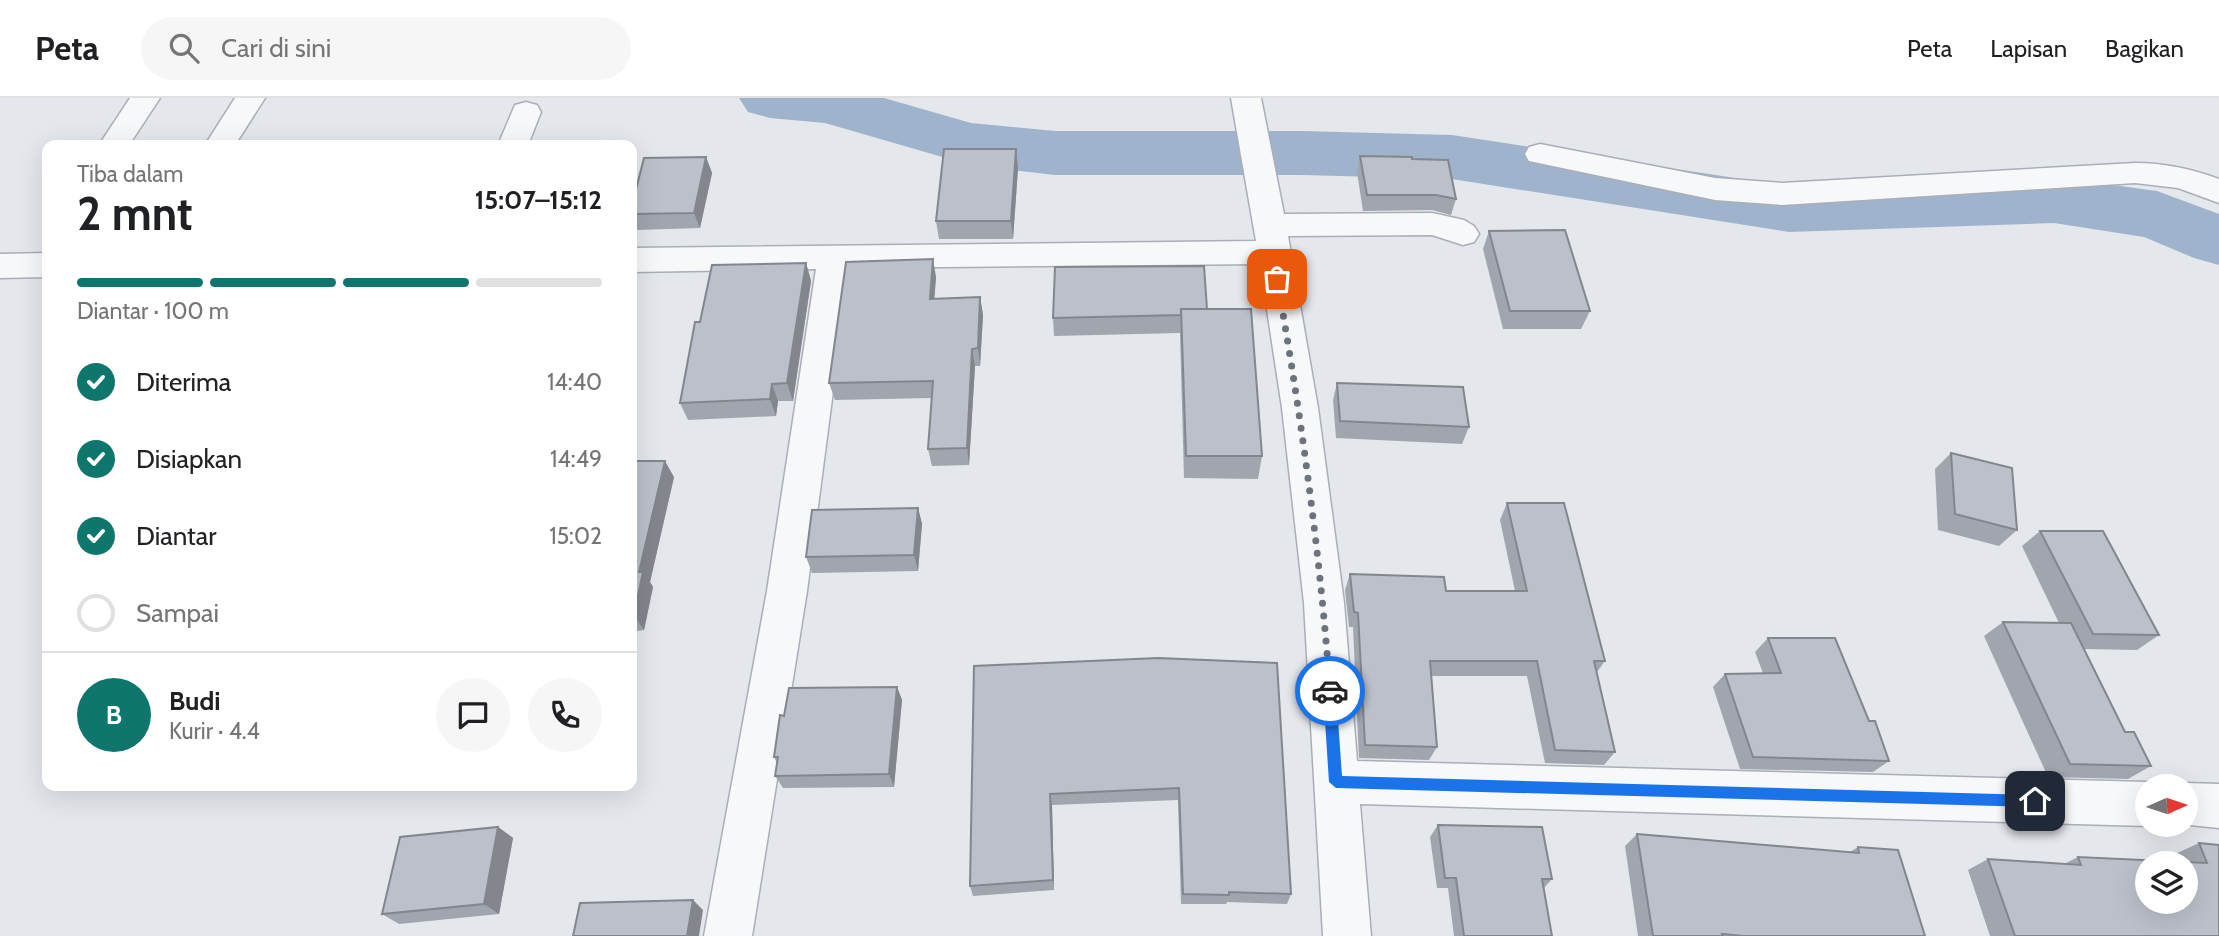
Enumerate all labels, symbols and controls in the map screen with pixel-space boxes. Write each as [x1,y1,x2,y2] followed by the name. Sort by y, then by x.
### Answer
[141,17,631,80] search box
[35,28,99,68] text: Peta
[165,29,203,67] icon: search
[221,32,331,64] text: Cari di sini
[1907,34,1952,63] text: Peta
[1990,34,2067,63] text: Lapisan
[2105,34,2184,63] text: Bagikan
[77,160,183,188] text: Tiba dalam
[475,184,602,216] text: 15:07–15:12
[77,186,193,242] text: 2 mnt
[1247,249,1307,309] pin
[1258,260,1296,298] icon: bag
[77,297,229,325] text: Diantar · 100 m
[77,363,115,401] icon: check
[136,366,231,398] text: Diterima
[547,368,602,396] text: 14:40
[77,440,115,478] icon: check
[136,443,242,475] text: Disiapkan
[550,445,602,473] text: 14:49
[77,517,115,555] icon: check
[136,520,217,552] text: Diantar
[549,522,602,550] text: 15:02
[136,597,219,629] text: Sampai
[1295,656,1365,726] courier
[1311,672,1349,710] icon: car
[436,678,510,752] button: chat
[528,678,602,752] button: phone
[169,685,221,717] text: Budi
[106,699,122,731] text: B
[169,717,260,745] text: Kurir · 4.4
[2005,771,2065,831] pin
[2135,774,2198,836] north arrow
[2135,774,2198,914] map controls
[2016,782,2054,820] icon: home
[2135,851,2198,914] button: layers

